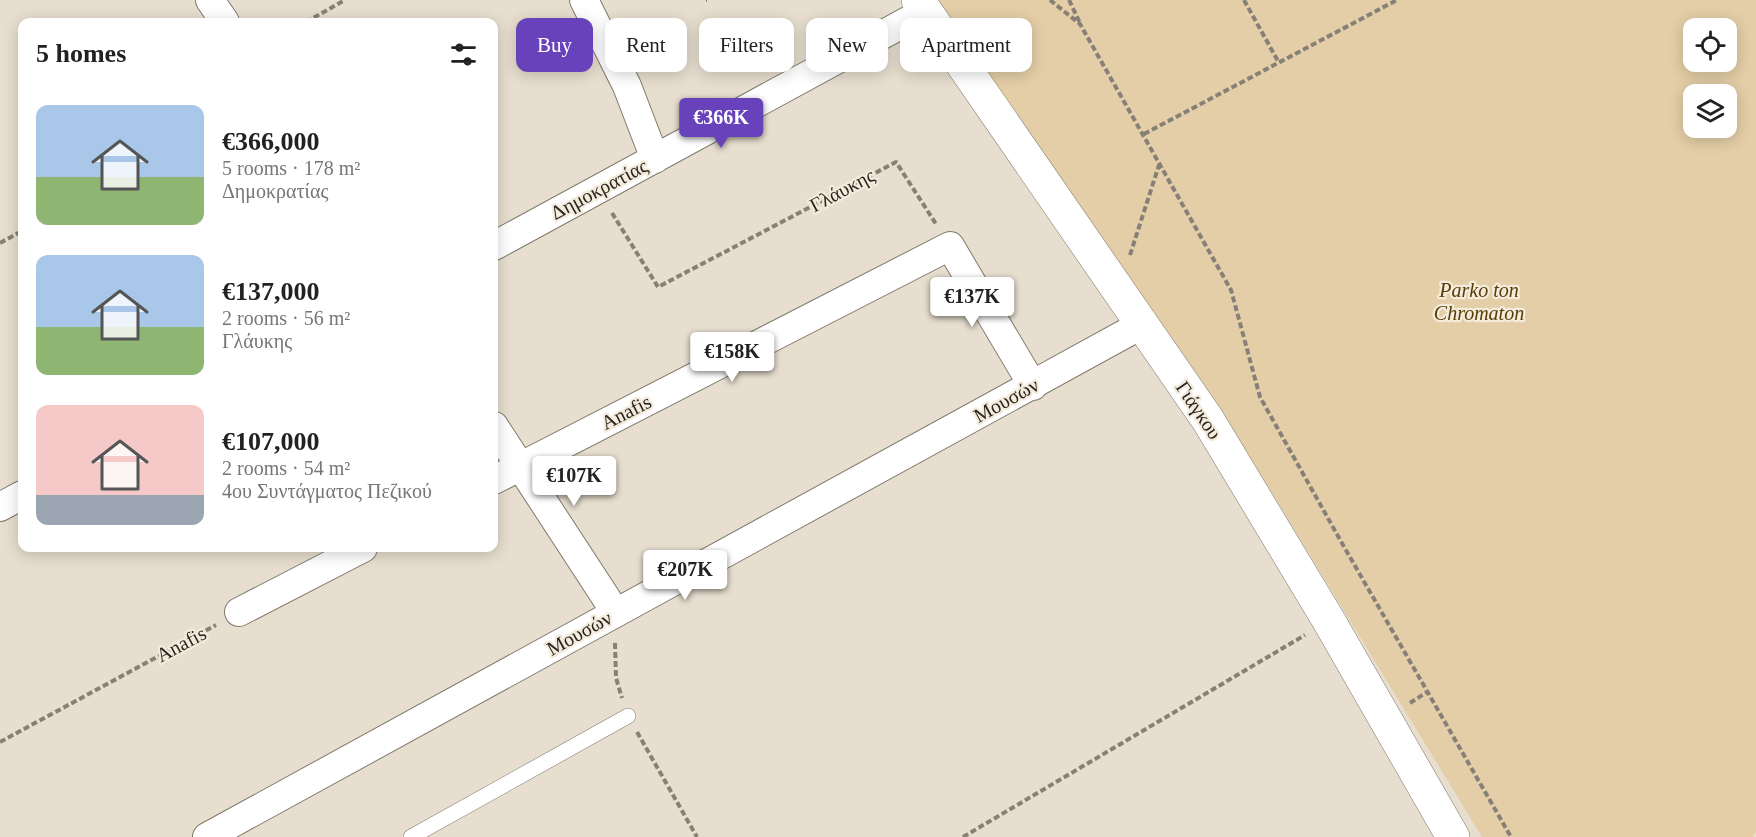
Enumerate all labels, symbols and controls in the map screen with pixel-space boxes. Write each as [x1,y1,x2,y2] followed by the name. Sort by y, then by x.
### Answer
[516,18,593,72] chip: Buy
[605,18,687,72] chip: Rent
[699,18,794,72] chip: Filters
[806,18,888,72] chip: New
[900,18,1032,72] chip: Apartment
[1683,18,1737,138] map controls
[1683,18,1737,72] button: locate
[447,38,480,71] icon: filters
[36,39,126,68] text: 5 homes
[1683,84,1737,138] button: layers
[679,98,763,149] pin: €366K
[693,106,749,128] text: €366K
[222,127,320,156] text: €366,000
[84,129,156,201] icon: home
[547,154,652,225] street label: Δημοκρατίας
[222,157,360,179] text: 5 rooms · 178 m²
[806,164,879,217] street label: Γλάυκης
[222,180,328,202] text: Δημοκρατίας
[222,277,320,306] text: €137,000
[930,277,1014,328] pin: €137K
[84,279,156,351] icon: home
[1434,279,1524,324] park label: Parko ton Chromaton
[944,285,1000,307] text: €137K
[222,307,350,329] text: 2 rooms · 56 m²
[222,330,292,352] text: Γλάυκης
[690,332,774,383] pin: €158K
[704,340,760,362] text: €158K
[970,373,1042,427] street label: Μουσών
[1171,377,1226,444] street label: Γιάγκου
[597,390,655,434] street label: Anafis
[222,427,320,456] text: €107,000
[84,429,156,501] icon: home
[532,456,616,507] pin: €107K
[222,457,350,479] text: 2 rooms · 54 m²
[546,464,602,486] text: €107K
[222,480,432,502] text: 4ου Συντάγματος Πεζικού
[643,550,727,601] pin: €207K
[657,558,713,580] text: €207K
[543,606,615,660] street label: Μουσών
[152,622,210,666] street label: Anafis

